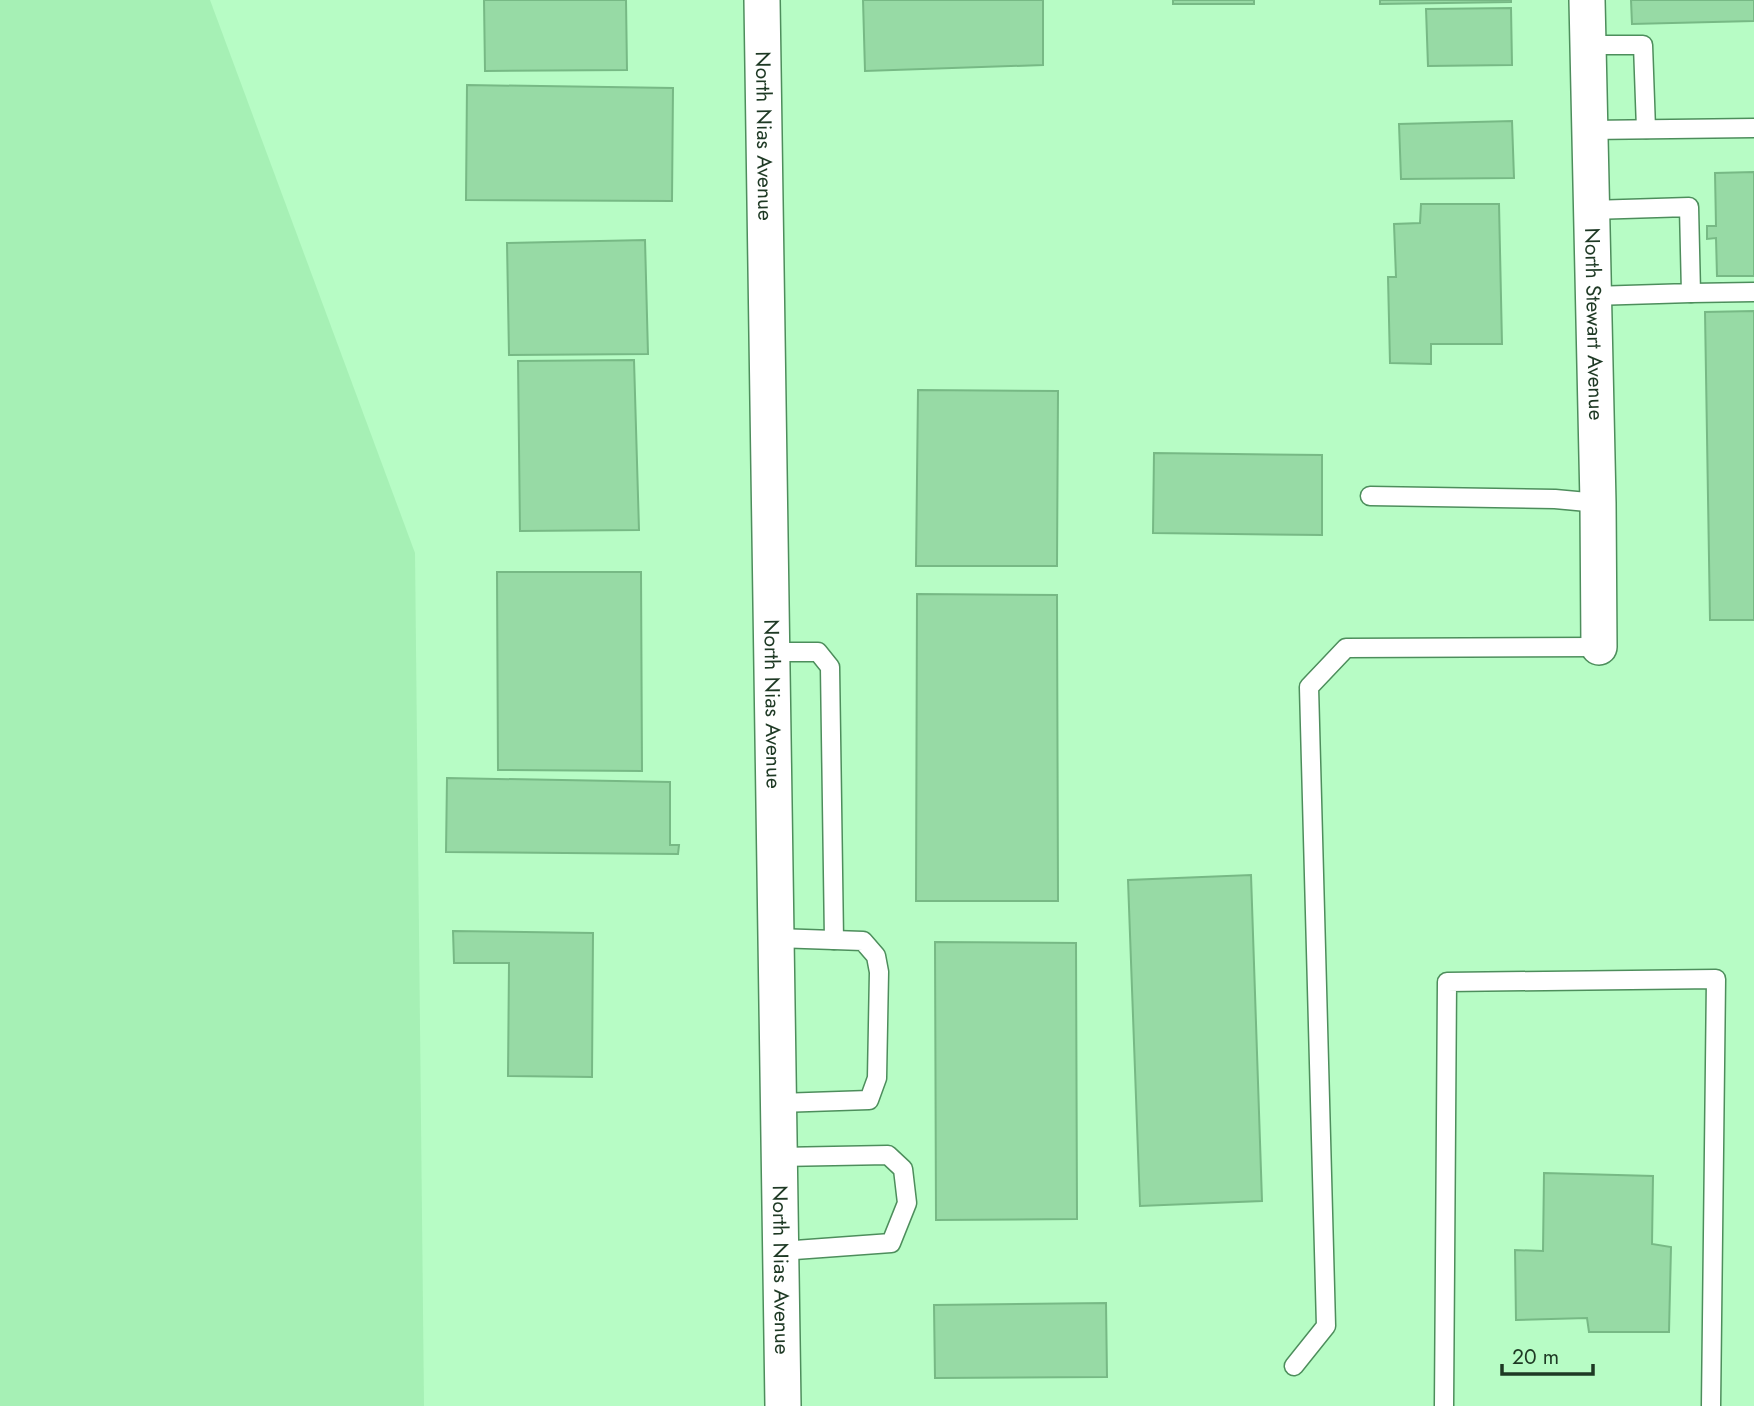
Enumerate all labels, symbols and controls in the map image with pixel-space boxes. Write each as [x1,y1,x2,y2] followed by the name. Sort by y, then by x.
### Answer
[748,51,780,221] street label: North Nias Avenue
[1577,227,1611,421] street label: North Stewart Avenue
[756,619,789,789] street label: North Nias Avenue
[765,1185,797,1355] street label: North Nias Avenue
[1502,1332,1593,1376] scale bar
[1512,1342,1559,1372] text: 20 m

